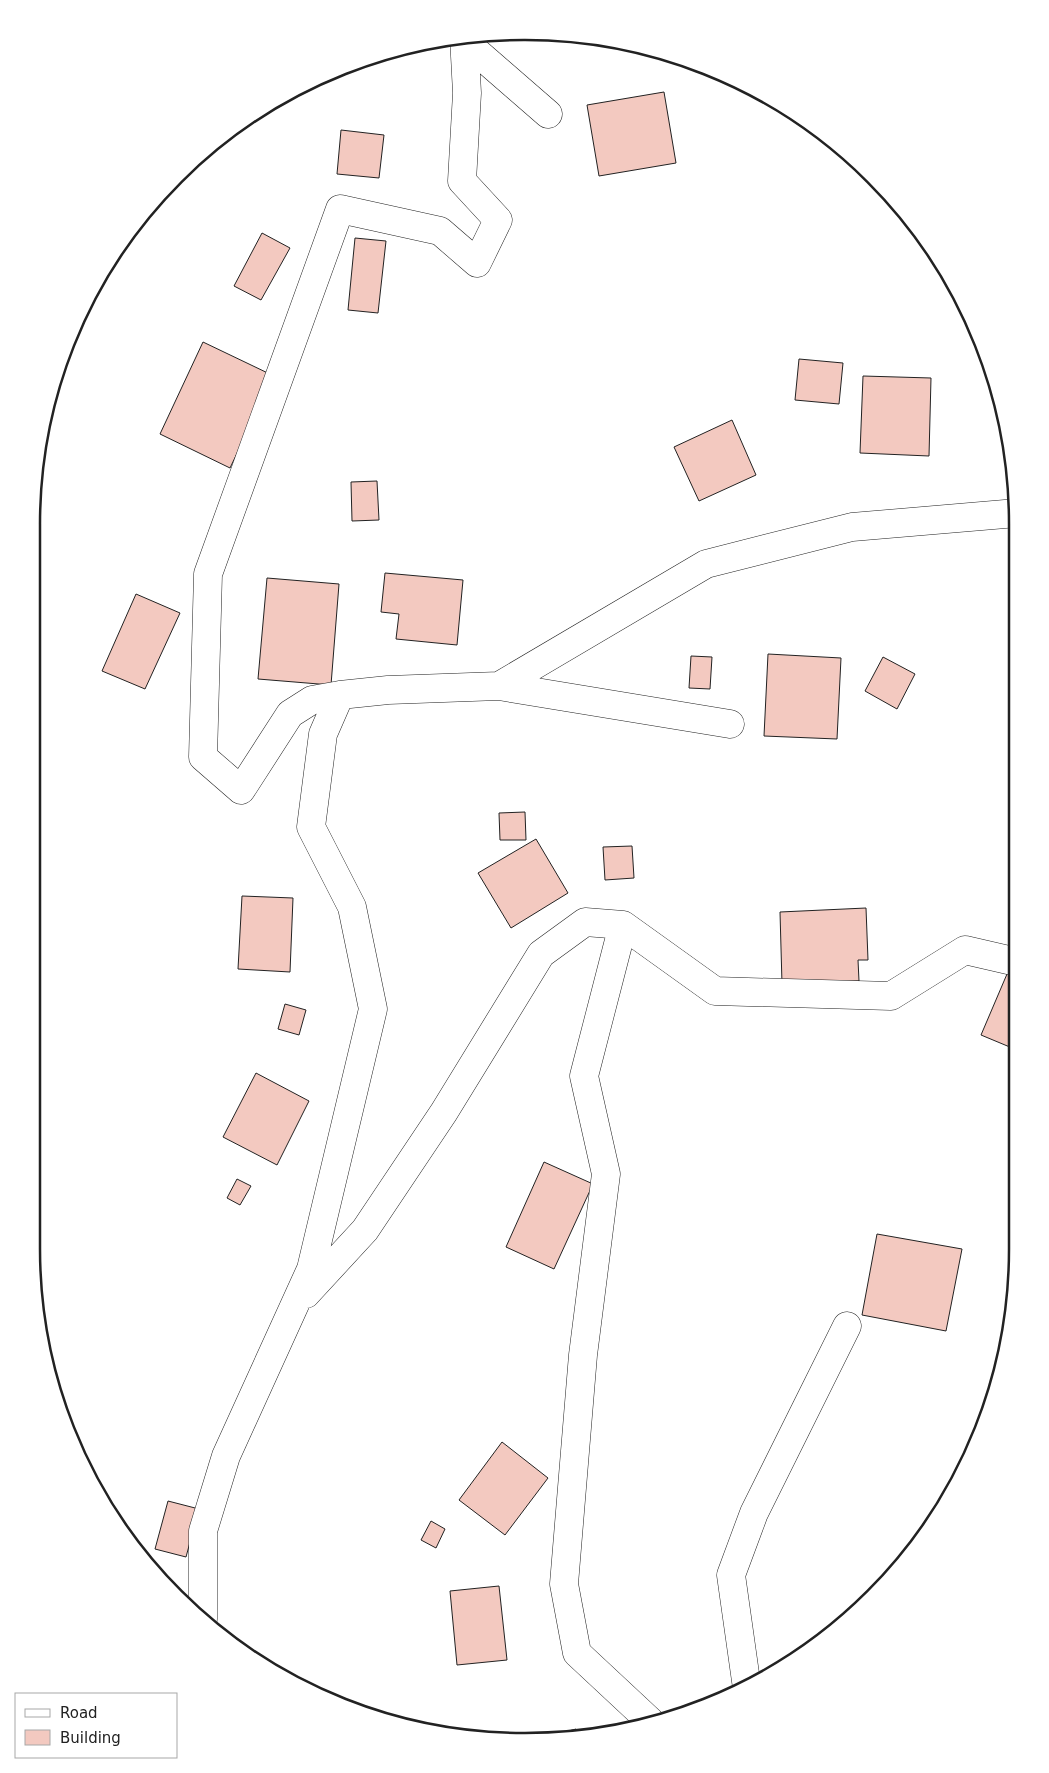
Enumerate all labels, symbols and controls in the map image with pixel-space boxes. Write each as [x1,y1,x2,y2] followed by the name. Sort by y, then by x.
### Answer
[15,1693,178,1758] legend
[60,1704,98,1722] text: Road
[60,1729,121,1747] text: Building

